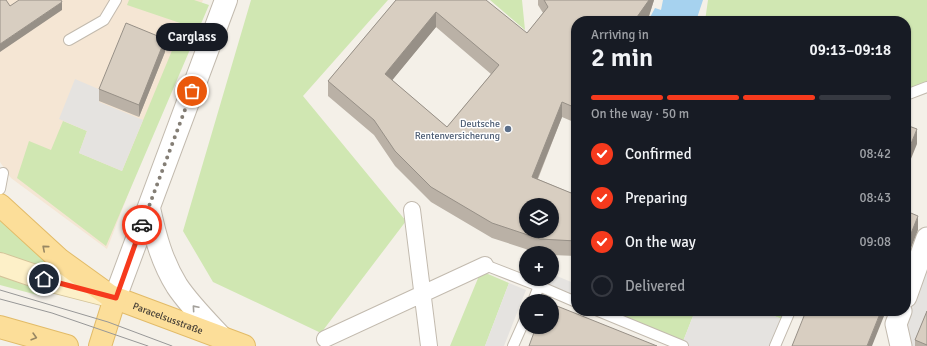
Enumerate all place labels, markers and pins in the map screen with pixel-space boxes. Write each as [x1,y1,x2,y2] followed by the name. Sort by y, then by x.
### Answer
[156,23,228,51] callout: Carglass
[175,74,209,108] pin
[415,118,500,142] place label: Deutsche Rentenversicherung
[503,124,513,134] marker: Deutsche Rentenversicherung
[27,262,61,296] pin

